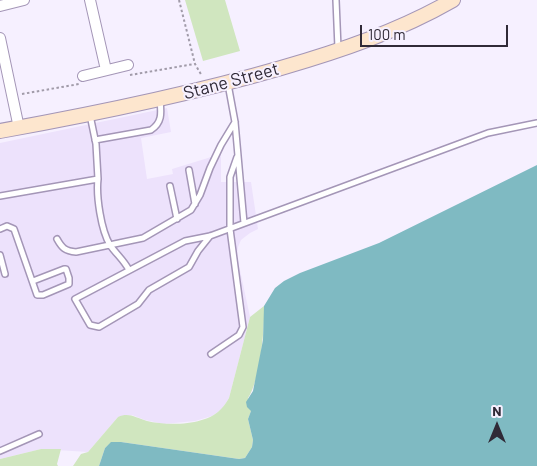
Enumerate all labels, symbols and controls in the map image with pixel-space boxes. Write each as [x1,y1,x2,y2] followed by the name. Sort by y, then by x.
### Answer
[362,15,510,47] scale bar
[368,25,406,43] text: 100 m
[181,58,281,104] street label: Stane Street
[472,401,522,451] north arrow
[492,402,502,419] text: N

